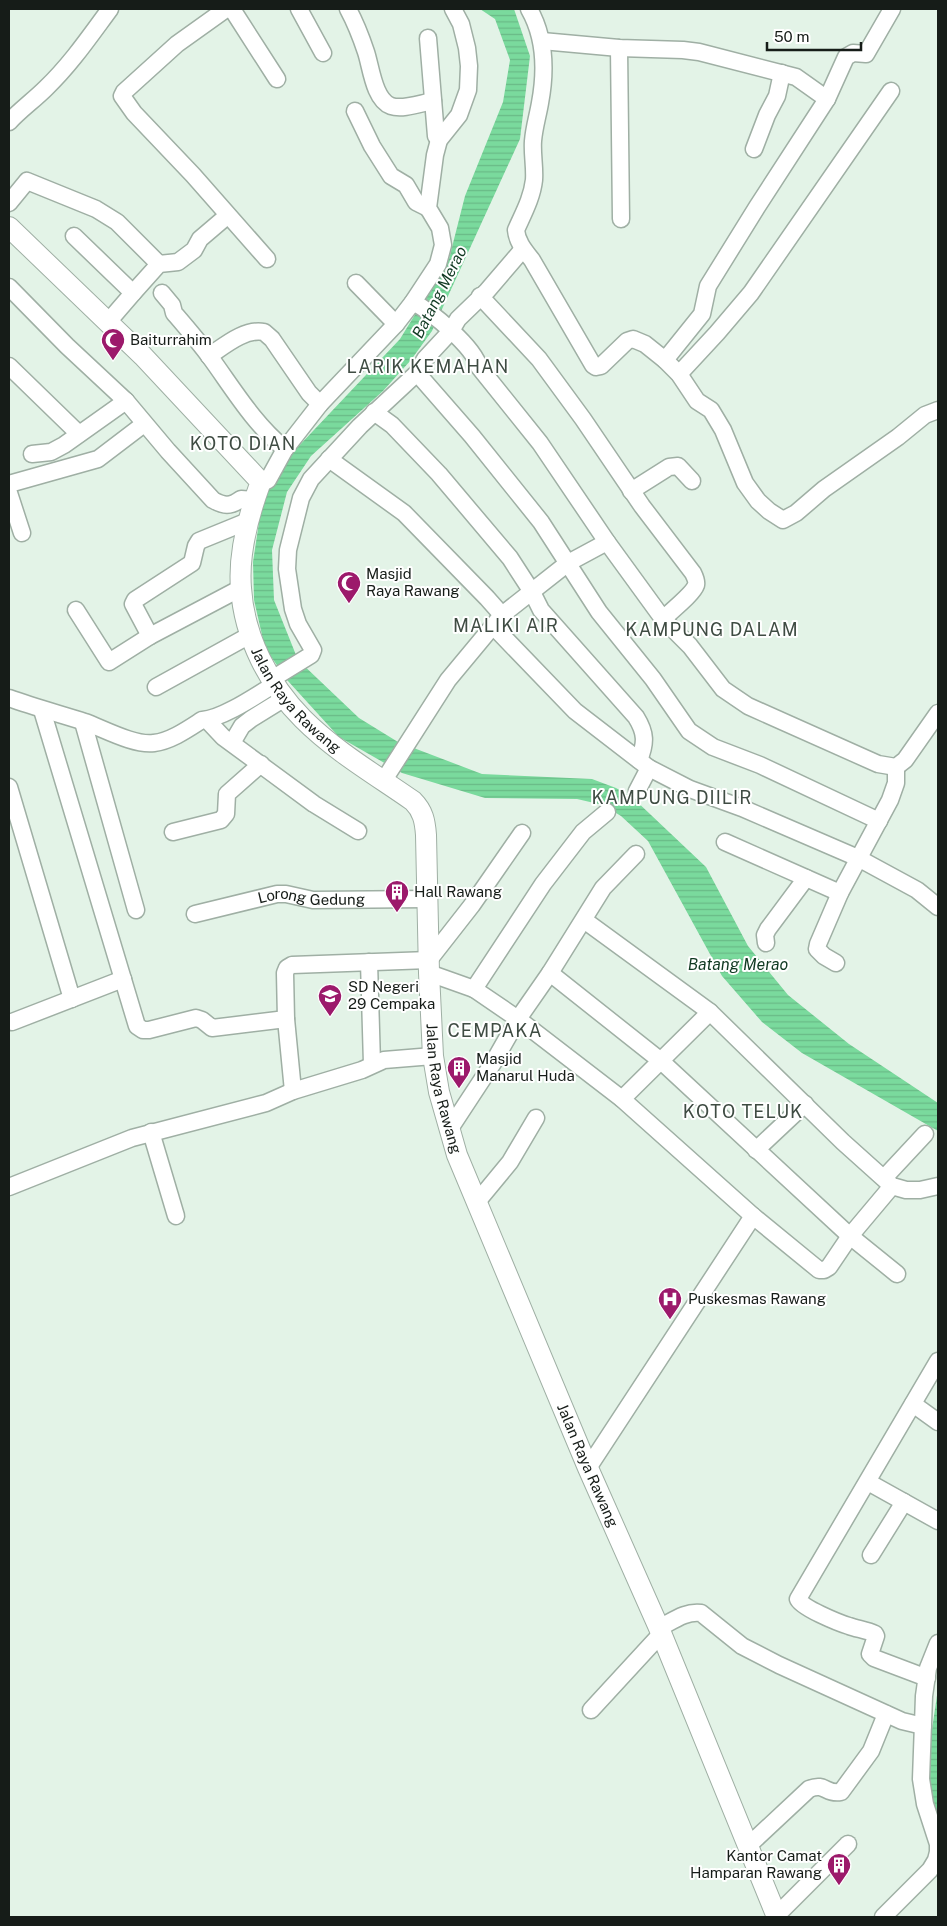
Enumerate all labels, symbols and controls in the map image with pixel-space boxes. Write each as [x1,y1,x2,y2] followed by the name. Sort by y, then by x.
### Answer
[767,20,861,52] scale bar
[774,28,809,45] text: 50 m
[408,243,471,341] water label: Batang Merao
[100,327,126,361] mosque icon: Baiturrahim
[130,331,212,348] place label: Baiturrahim
[347,356,509,377] district label: LARIK KEMAHAN
[190,433,296,454] district label: KOTO DIAN
[366,565,460,599] place label: Masjid Raya Rawang
[336,570,362,604] mosque icon: Masjid Raya Rawang
[453,615,559,636] district label: MALIKI AIR
[625,619,799,640] district label: KAMPUNG DALAM
[248,645,344,756] street label: Jalan Raya Rawang
[592,787,752,808] district label: KAMPUNG DIILIR
[384,879,410,913] building icon: Hall Rawang
[414,883,502,900] place label: Hall Rawang
[256,885,365,908] street label: Lorong Gedung
[688,955,789,974] water label: Batang Merao
[348,978,435,1012] place label: SD Negeri 29 Cempaka
[317,983,343,1017] school or university icon: SD Negeri 29 Cempaka
[447,1020,543,1041] district label: CEMPAKA
[423,1023,465,1156] street label: Jalan Raya Rawang
[476,1050,575,1084] place label: Masjid Manarul Huda
[446,1055,472,1089] building icon: Masjid Manarul Huda
[683,1101,803,1122] district label: KOTO TELUK
[657,1286,683,1320] hospital icon: Puskesmas Rawang
[688,1290,826,1307] place label: Puskesmas Rawang
[554,1401,622,1530] street label: Jalan Raya Rawang
[690,1847,822,1881] place label: Kantor Camat Hamparan Rawang
[826,1852,852,1886] building icon: Kantor Camat Hamparan Rawang

